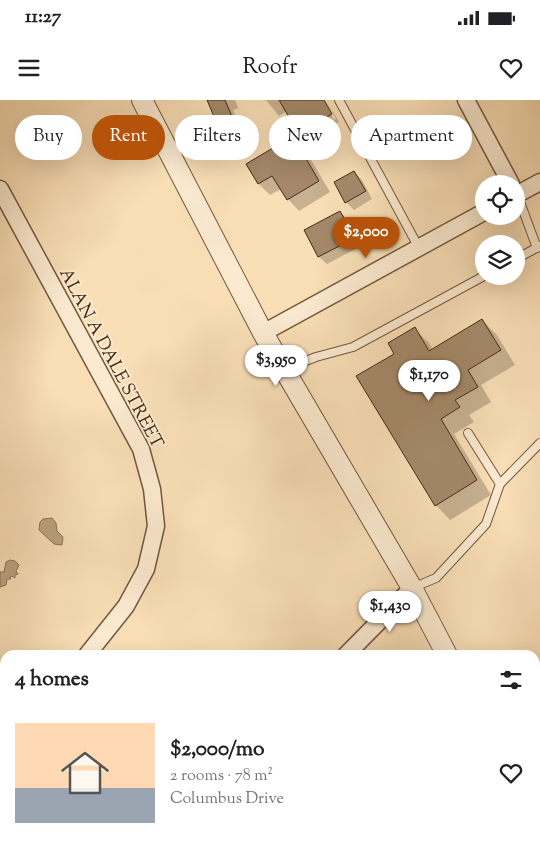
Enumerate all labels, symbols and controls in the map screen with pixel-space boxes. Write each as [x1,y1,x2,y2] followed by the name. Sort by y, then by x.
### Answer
[25,4,61,31] text: 11:27
[242,52,298,84] text: Roofr
[15,54,43,82] icon: menu
[497,54,525,82] icon: heart
[15,115,82,160] chip: Buy
[92,115,165,160] chip: Rent
[175,115,259,160] chip: Filters
[269,115,341,160] chip: New
[351,115,472,160] chip: Apartment
[475,175,525,285] map controls
[475,175,525,225] button: locate
[325,216,407,259] pin: $2,000
[344,221,388,244] text: $2,000
[475,235,525,285] button: layers
[52,264,169,454] street label: ALAN A DALE STREET
[235,344,317,387] pin: $3,950
[256,349,296,372] text: $3,950
[388,360,470,402] pin: $1,170
[409,364,449,387] text: $1,170
[349,590,431,633] pin: $1,430
[370,595,410,618] text: $1,430
[15,665,89,695] text: 4 homes
[497,666,525,694] icon: filters
[170,735,265,765] text: $2,000/mo
[55,743,115,803] icon: home
[497,759,525,787] icon: heart
[170,765,273,788] text: 2 rooms · 78 m²
[170,788,284,811] text: Columbus Drive

